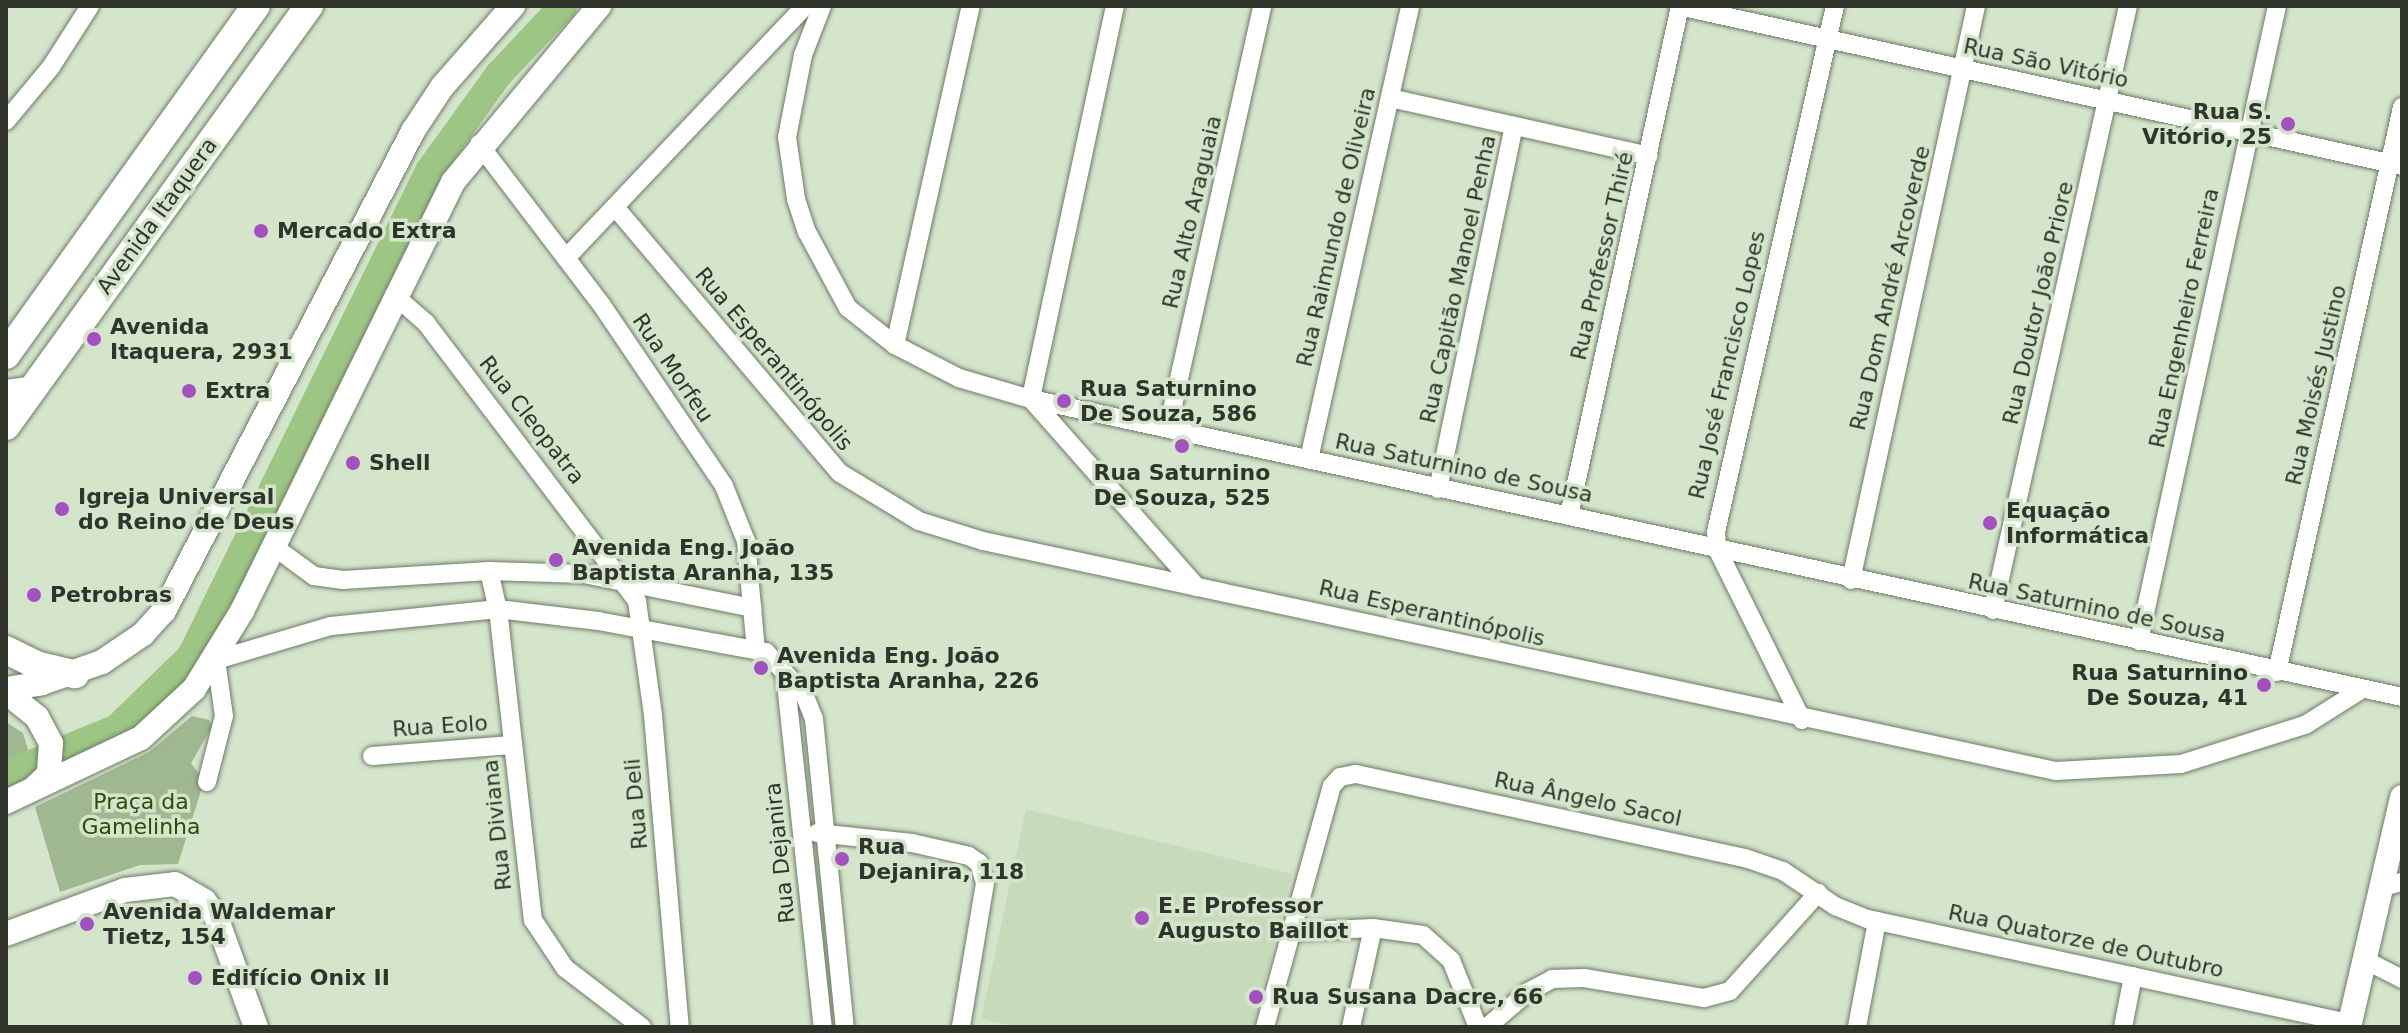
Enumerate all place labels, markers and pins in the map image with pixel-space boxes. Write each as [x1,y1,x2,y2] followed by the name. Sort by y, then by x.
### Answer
[2142,98,2272,150] place label: Rua S. Vitório, 25
[2279,115,2297,133] marker: Rua S. Vitório, 25
[277,218,457,244] place label: Mercado Extra
[252,222,270,240] marker: Mercado Extra
[110,313,293,364] place label: Avenida Itaquera, 2931
[85,330,103,348] marker: Avenida Itaquera, 2931
[1080,375,1257,426] place label: Rua Saturnino De Souza, 586
[205,378,270,404] place label: Extra
[180,382,198,400] marker: Extra
[1055,392,1073,410] marker: Rua Saturnino De Souza, 586
[1173,437,1191,455] marker: Rua Saturnino De Souza, 525
[369,450,431,476] place label: Shell
[344,454,362,472] marker: Shell
[1093,459,1271,510] place label: Rua Saturnino De Souza, 525
[78,483,295,534] place label: Igreja Universal do Reino de Deus
[2006,497,2149,548] place label: Equação Informática
[53,500,71,518] marker: Igreja Universal do Reino de Deus
[1981,514,1999,532] marker: Equação Informática
[572,534,834,586] place label: Avenida Eng. João Baptista Aranha, 135
[547,551,565,569] marker: Avenida Eng. João Baptista Aranha, 135
[50,582,172,608] place label: Petrobras
[25,586,43,604] marker: Petrobras
[777,642,1039,694] place label: Avenida Eng. João Baptista Aranha, 226
[752,659,770,677] marker: Avenida Eng. João Baptista Aranha, 226
[2071,659,2248,710] place label: Rua Saturnino De Souza, 41
[2255,676,2273,694] marker: Rua Saturnino De Souza, 41
[858,833,1024,884] place label: Rua Dejanira, 118
[833,850,851,868] marker: Rua Dejanira, 118
[1158,892,1348,944] place label: E.E Professor Augusto Baillot
[103,898,335,950] place label: Avenida Waldemar Tietz, 154
[1133,909,1151,927] marker: E.E Professor Augusto Baillot
[78,915,96,933] marker: Avenida Waldemar Tietz, 154
[211,965,390,991] place label: Edifício Onix II
[186,969,204,987] marker: Edifício Onix II
[1272,984,1543,1010] place label: Rua Susana Dacre, 66
[1247,988,1265,1006] marker: Rua Susana Dacre, 66

